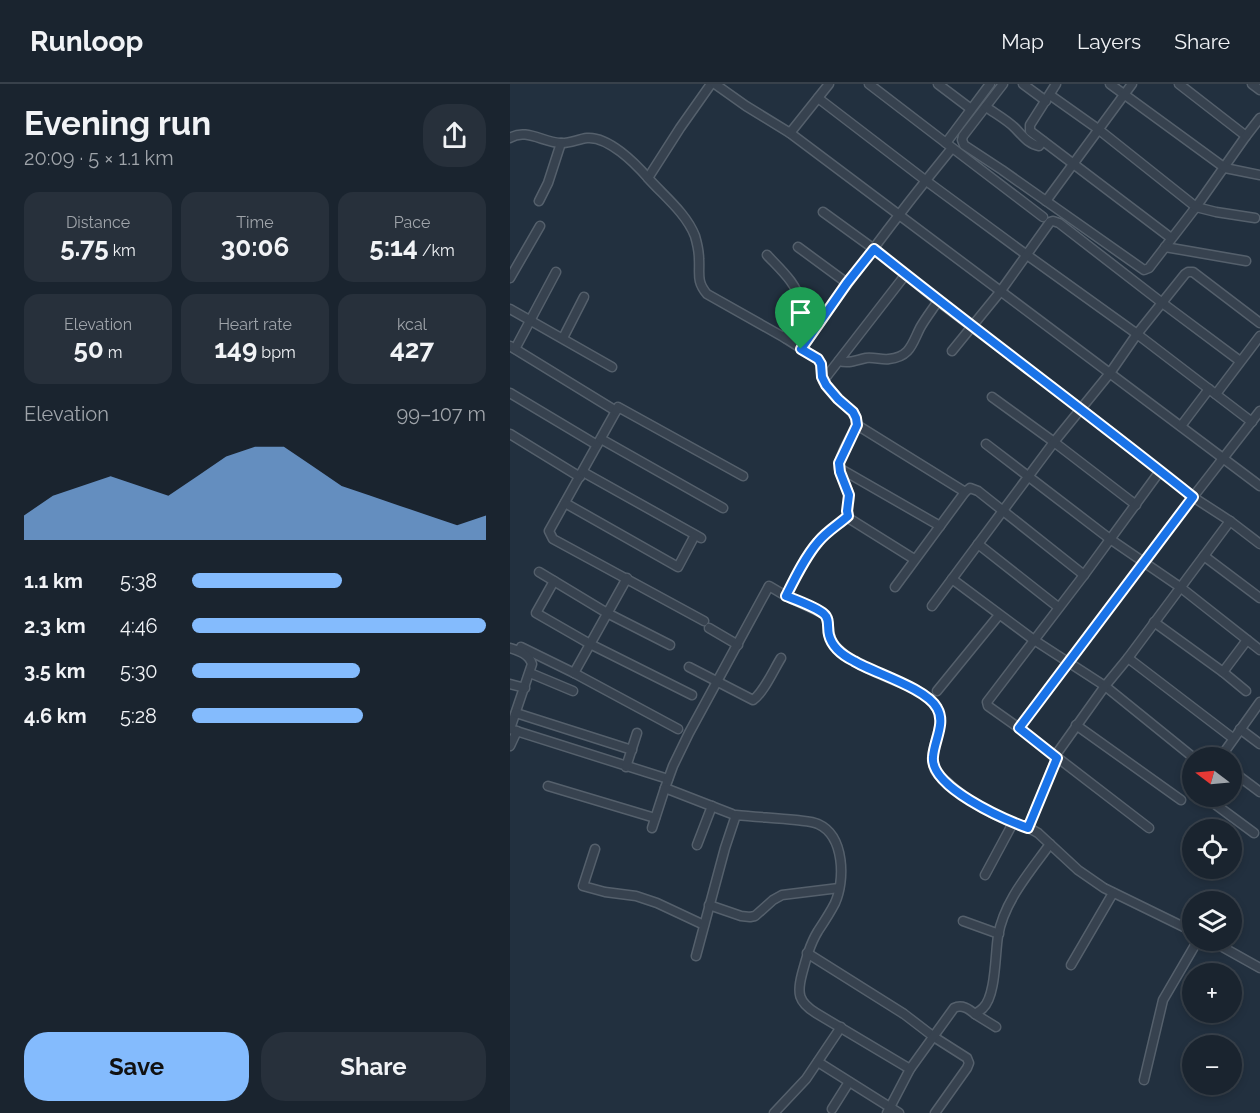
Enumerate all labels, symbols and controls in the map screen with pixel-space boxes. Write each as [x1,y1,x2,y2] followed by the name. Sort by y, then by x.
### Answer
[30,25,143,58] text: Runloop
[1001,29,1044,54] text: Map
[1077,29,1141,54] text: Layers
[1174,29,1230,54] text: Share
[24,104,211,143] text: Evening run
[423,104,486,167] button: share
[24,146,174,170] text: 20:09 · 5 × 1.1 km
[66,213,130,232] text: Distance
[236,213,274,232] text: Time
[394,213,430,232] text: Pace
[60,232,109,262] text: 5.75
[221,232,289,262] text: 30:06
[369,232,418,262] text: 5:14
[109,241,136,260] text: km
[418,241,455,260] text: /km
[775,287,826,349] pin
[784,296,817,329] icon: arrive
[64,315,132,334] text: Elevation
[218,315,292,334] text: Heart rate
[397,315,427,334] text: kcal
[73,334,104,364] text: 50
[214,334,257,364] text: 149
[390,334,434,364] text: 427
[104,343,123,362] text: m
[257,343,296,362] text: bpm
[24,402,109,426] text: Elevation
[396,402,486,426] text: 99–107 m
[24,569,83,593] text: 1.1 km
[120,569,157,593] text: 5:38
[24,614,86,638] text: 2.3 km
[120,614,158,638] text: 4:46
[24,659,85,683] text: 3.5 km
[120,659,158,683] text: 5:30
[24,704,87,728] text: 4.6 km
[120,704,157,728] text: 5:28
[1182,747,1242,807] north arrow
[1182,747,1242,1095] map controls
[1182,819,1242,879] button: locate
[1182,891,1242,951] button: layers
[1182,963,1242,1023] button: +
[24,1032,249,1101] button: Save
[261,1032,486,1101] button: Share
[1182,1035,1242,1095] button: −

